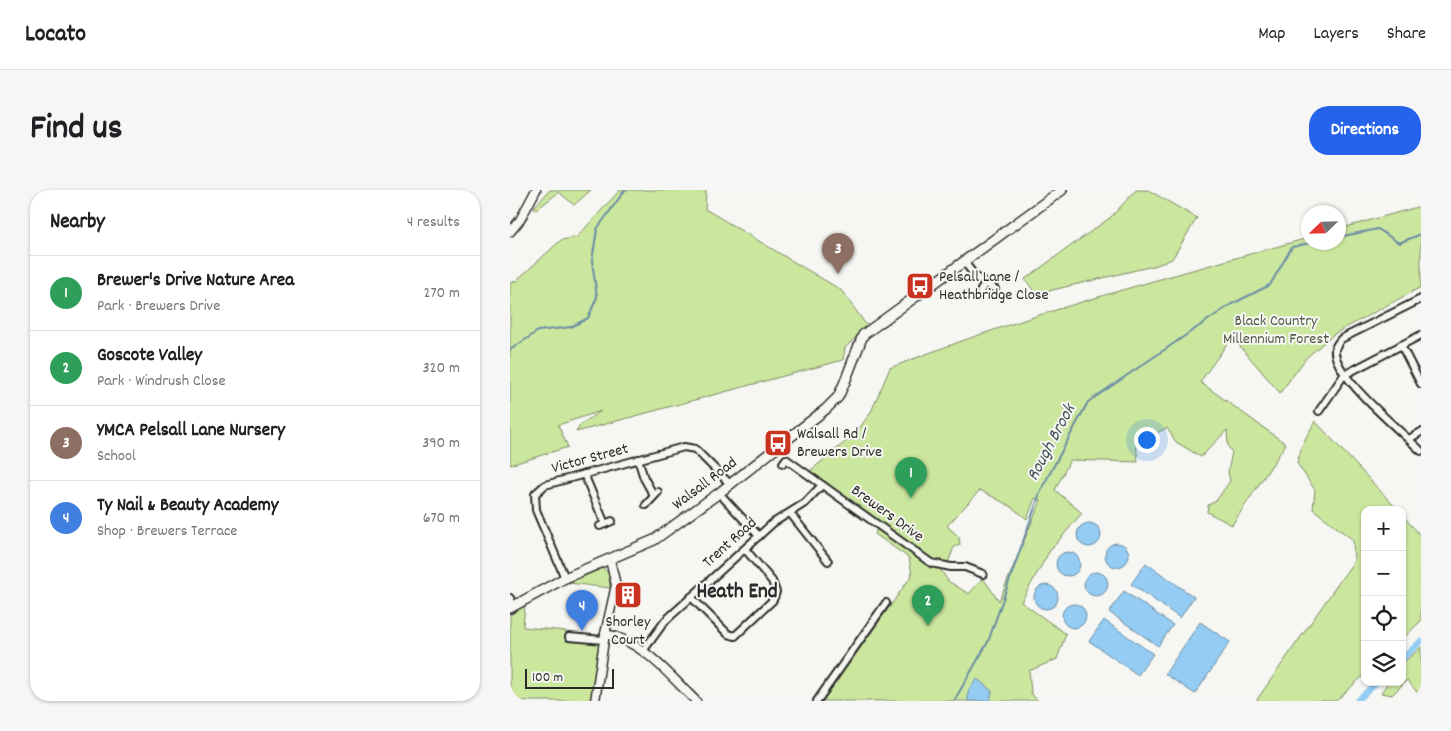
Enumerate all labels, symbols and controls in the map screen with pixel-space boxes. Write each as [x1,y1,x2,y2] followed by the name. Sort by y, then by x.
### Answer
[25,18,86,52] text: Locato
[1258,22,1285,47] text: Map
[1313,22,1359,47] text: Layers
[1387,22,1426,47] text: Share
[30,105,122,155] text: Find us
[1309,106,1421,155] button: Directions
[1301,205,1346,250] north arrow
[50,208,105,238] text: Nearby
[407,211,460,234] text: 4 results
[822,233,854,274] pin: 3
[939,266,1049,307] place label: Pelsall Lane / Heathbridge Close
[97,268,294,295] text: Brewer's Drive Nature Area
[905,271,935,301] bus stop icon: Pelsall Lane / Heathbridge Close
[64,282,68,305] text: 1
[424,282,460,305] text: 270 m
[97,295,220,318] text: Park · Brewers Drive
[1223,310,1329,351] park label: Black Country Millennium Forest
[97,343,202,370] text: Goscote Valley
[63,357,70,380] text: 2
[423,357,460,380] text: 320 m
[97,370,225,393] text: Park · Windrush Close
[1021,399,1083,486] water label: Rough Brook
[97,418,285,445] text: YMCA Pelsall Lane Nursery
[797,423,882,464] place label: Walsall Rd / Brewers Drive
[1134,427,1160,453] your location
[763,428,793,458] bus stop icon: Walsall Rd / Brewers Drive
[62,432,70,455] text: 3
[422,432,460,455] text: 390 m
[549,438,631,480] street label: Victor Street
[97,445,136,468] text: School
[668,452,742,516] street label: Walsall Road
[895,457,927,498] pin: 1
[846,480,928,548] street label: Brewers Drive
[97,493,278,520] text: Ty Nail & Beauty Academy
[1361,506,1406,686] map controls
[1361,506,1406,551] button: +
[63,507,69,530] text: 4
[423,507,460,530] text: 670 m
[698,512,762,574] street label: Trent Road
[97,520,237,543] text: Shop · Brewers Terrace
[1361,551,1406,596] button: −
[696,578,778,608] district label: Heath End
[613,580,643,610] building icon: Shorley Court
[912,585,944,626] pin: 2
[566,590,598,631] pin: 4
[1361,596,1406,641] button: locate
[606,611,651,652] place label: Shorley Court
[1361,641,1406,686] button: layers
[525,666,614,689] scale bar
[532,668,563,688] text: 100 m

